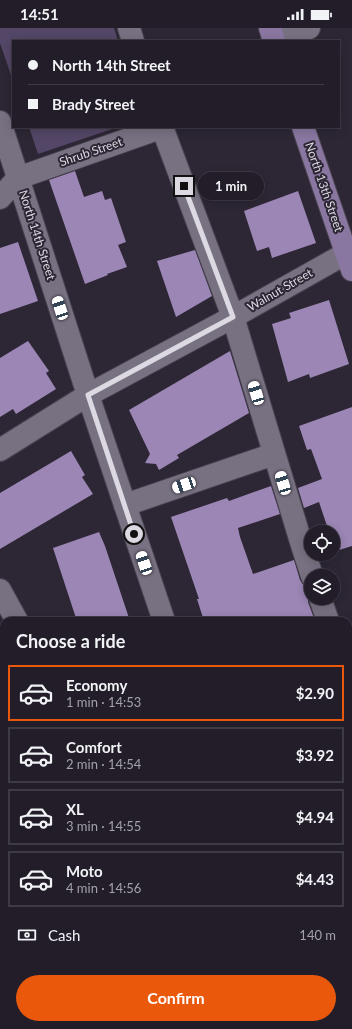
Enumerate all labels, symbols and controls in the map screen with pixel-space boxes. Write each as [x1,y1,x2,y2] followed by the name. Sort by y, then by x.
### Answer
[20,5,59,23] text: 14:51
[52,56,171,74] text: North 14th Street
[52,95,135,113] text: Brady Street
[57,134,125,169] street label: Shrub Street
[302,140,347,234] street label: North 13th Street
[198,172,264,200] callout: 1 min
[175,177,193,195] route end
[215,178,247,194] text: 1 min
[16,188,59,282] street label: North 14th Street
[244,264,316,314] street label: Walnut Street
[51,295,69,321] car
[247,380,265,406] car
[274,470,292,496] car
[171,475,197,495] car
[125,525,143,543] route start
[304,525,340,605] map controls
[304,525,340,561] button: locate
[134,550,154,576] car
[304,569,340,605] button: layers
[16,630,125,652] text: Choose a ride
[18,675,54,711] icon: car
[66,676,127,694] text: Economy
[296,684,334,702] text: $2.90
[66,694,141,710] text: 1 min · 14:53
[18,737,54,773] icon: car
[66,738,122,756] text: Comfort
[296,746,334,764] text: $3.92
[66,756,141,772] text: 2 min · 14:54
[18,799,54,835] icon: car
[66,800,84,818] text: XL
[296,808,334,826] text: $4.94
[66,818,141,834] text: 3 min · 14:55
[18,861,54,897] icon: car
[66,862,103,880] text: Moto
[296,870,334,888] text: $4.43
[66,880,141,896] text: 4 min · 14:56
[16,924,38,946] icon: cash
[48,926,80,944] text: Cash
[299,927,336,943] text: 140 m
[16,975,336,1021] button: Confirm

